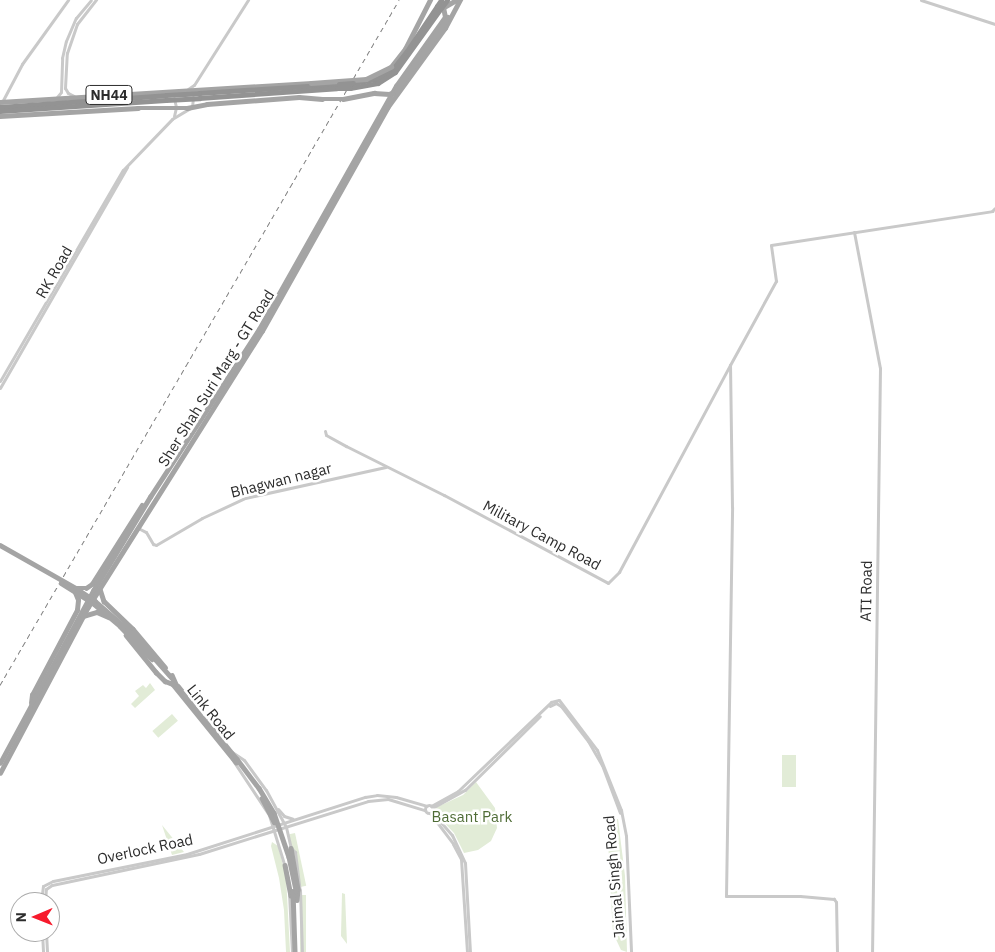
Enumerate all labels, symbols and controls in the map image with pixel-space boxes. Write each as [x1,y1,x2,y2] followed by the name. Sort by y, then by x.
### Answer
[85,84,133,106] road number: NH44
[32,243,76,301] street label: RK Road
[154,286,278,470] street label: Sher Shah Suri Marg - GT Road
[229,459,333,501] street label: Bhagwan nagar
[480,496,604,574] street label: Military Camp Road
[856,560,876,622] street label: ATI Road
[183,681,239,743] street label: Link Road
[432,808,512,826] park label: Basant Park
[600,815,628,939] street label: Jaimal Singh Road
[95,830,195,868] street label: Overlock Road
[10,892,60,942] north arrow
[12,912,30,922] text: N

